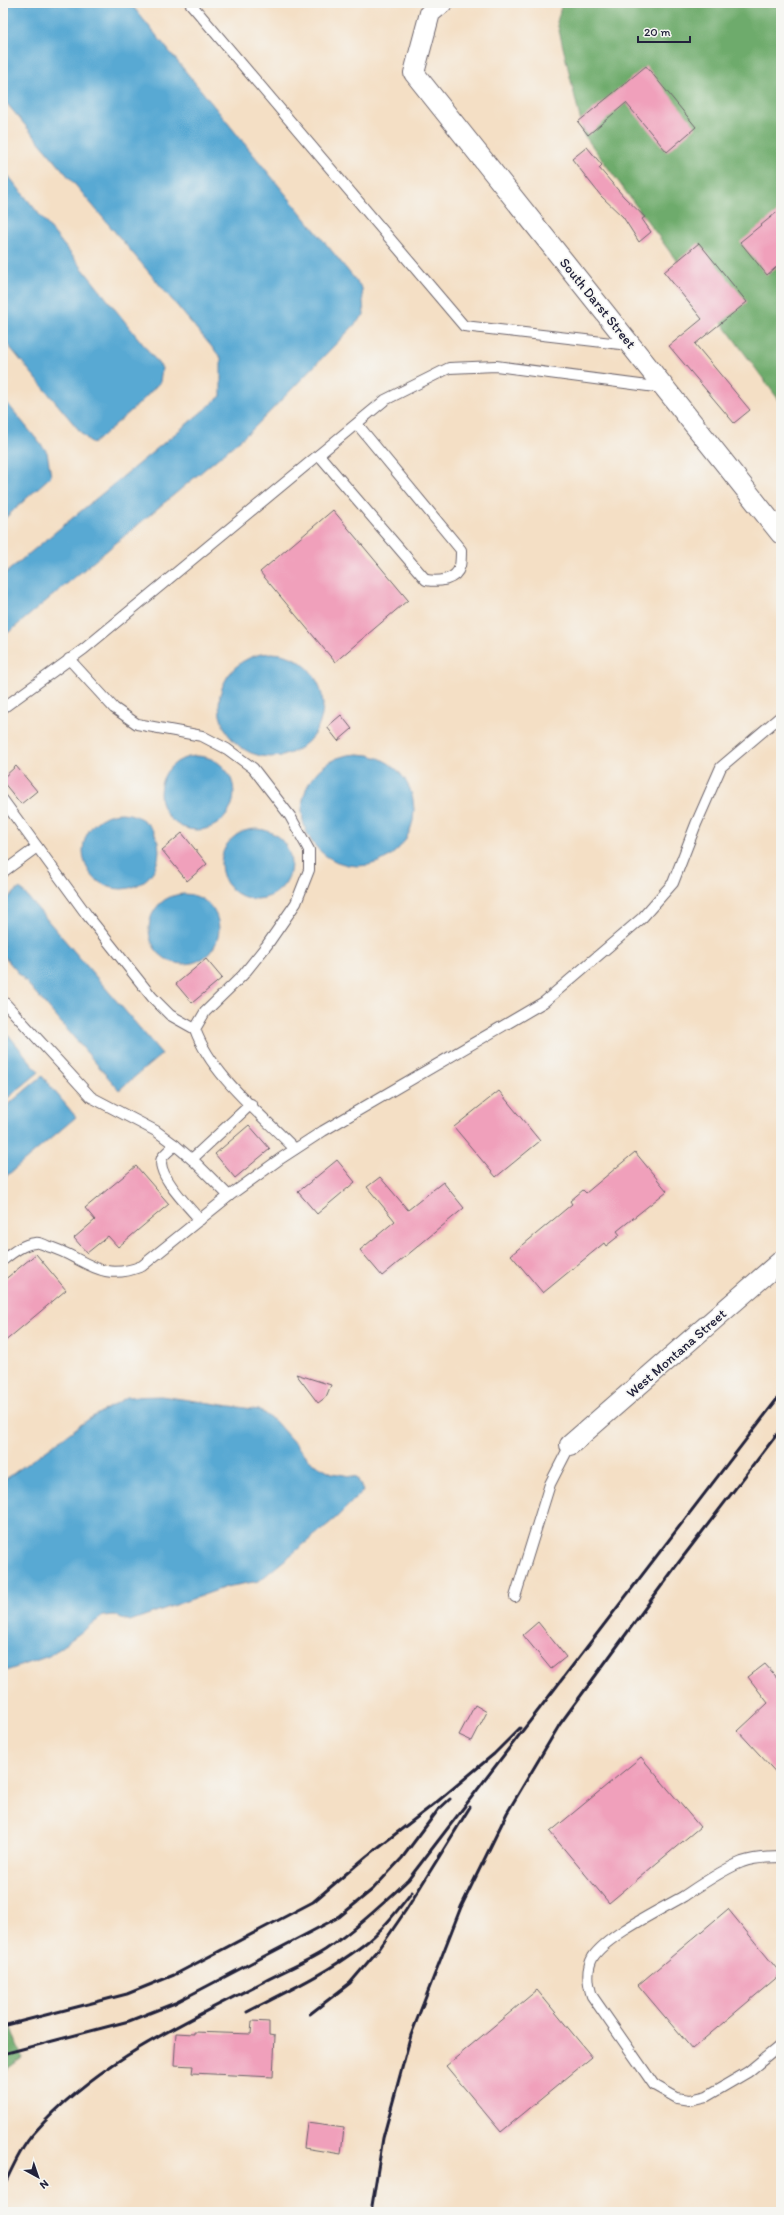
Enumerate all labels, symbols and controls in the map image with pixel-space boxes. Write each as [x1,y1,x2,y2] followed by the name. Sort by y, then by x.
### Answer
[638,18,690,44] scale bar
[644,25,671,39] text: 20 m
[556,255,639,352] street label: South Darst Street
[623,1305,730,1401] street label: West Montana Street
[18,2157,58,2197] north arrow
[37,2177,51,2192] text: N

